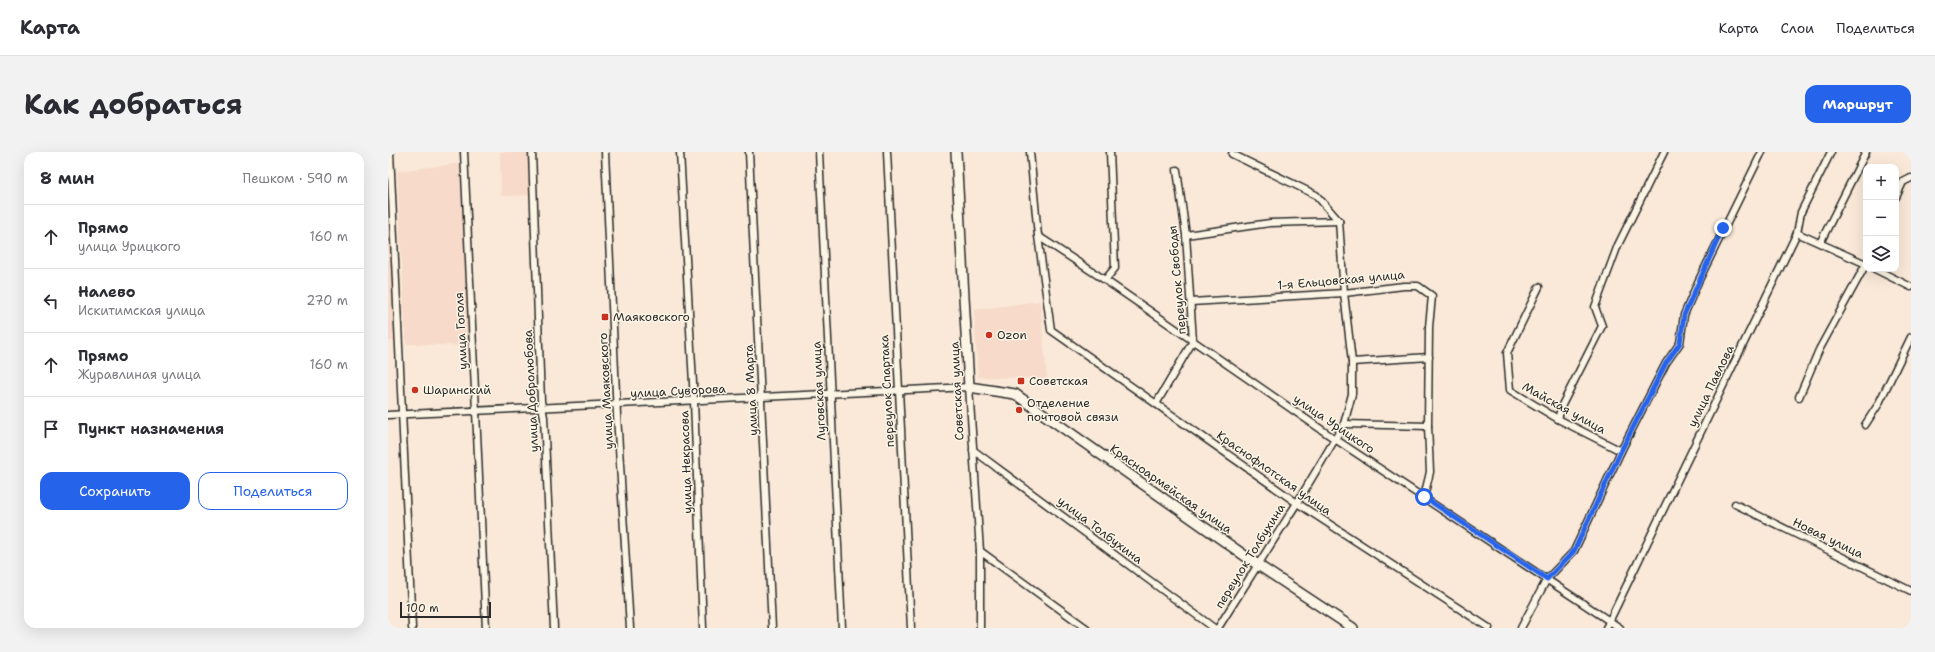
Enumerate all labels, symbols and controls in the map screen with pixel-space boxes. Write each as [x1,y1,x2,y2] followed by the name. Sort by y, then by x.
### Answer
[20,15,80,40] text: Карта
[1718,19,1759,37] text: Карта
[1781,19,1814,37] text: Слои
[1836,19,1915,37] text: Поделиться
[24,85,243,123] text: Как добраться
[1805,85,1911,123] button: Маршрут
[1863,164,1899,272] map controls
[1863,164,1899,200] button: +
[40,167,95,189] text: 8 мин
[243,170,348,187] text: Пешком · 590 m
[1863,200,1899,236] button: −
[78,218,128,238] text: Прямо
[1714,219,1732,237] route end
[1164,225,1190,335] street label: переулок Свободы
[40,226,62,248] icon: ahead
[310,228,348,245] text: 160 m
[1863,236,1899,272] button: layers
[78,238,181,255] text: улица Урицкого
[1277,266,1406,294] street label: 1-я Ельцовская улица
[78,282,136,302] text: Налево
[40,290,62,312] icon: left
[306,292,348,309] text: 270 m
[451,292,471,370] street label: улица Гоголя
[78,302,205,319] text: Искитимская улица
[613,309,690,325] place label: Маяковского
[600,312,610,322] marker: Маяковского
[997,327,1027,343] place label: Ozon
[520,329,542,453] street label: улица Добролюбова
[984,330,994,340] marker: Ozon
[595,332,617,450] street label: улица Маяковского
[876,334,898,448] street label: переулок Спартака
[808,340,830,441] street label: Луговская улица
[946,340,968,441] street label: Советская улица
[1684,342,1738,430] street label: улица Павлова
[741,343,761,436] street label: улица 8 Марта
[78,346,128,366] text: Прямо
[40,354,62,376] icon: ahead
[310,356,348,373] text: 160 m
[78,366,201,383] text: Журавлиная улица
[1029,373,1088,389] place label: Советская
[1016,376,1026,386] marker: Советская
[1519,378,1609,438] street label: Майская улица
[630,380,727,401] street label: улица Суворова
[423,382,491,398] place label: Шаринский
[410,385,420,395] marker: Шаринский
[1290,391,1378,457] street label: улица Урицкого
[1027,395,1119,425] place label: Отделение почтовой связи
[1014,405,1024,415] marker: Отделение почтовой связи
[676,410,696,514] street label: улица Некрасова
[40,418,62,440] icon: arrive
[78,419,224,439] text: Пункт назначения
[1213,427,1335,519] street label: Краснофлотская улица
[1107,441,1236,538] street label: Красноармейская улица
[40,472,190,510] button: Сохранить
[198,472,348,510] button: Поделиться
[1415,488,1433,506] route start
[1054,493,1146,568] street label: улица Толбухина
[1211,500,1289,611] street label: переулок Толбухина
[1790,514,1866,562] street label: Новая улица
[400,600,491,619] scale bar
[406,601,439,616] text: 100 m

